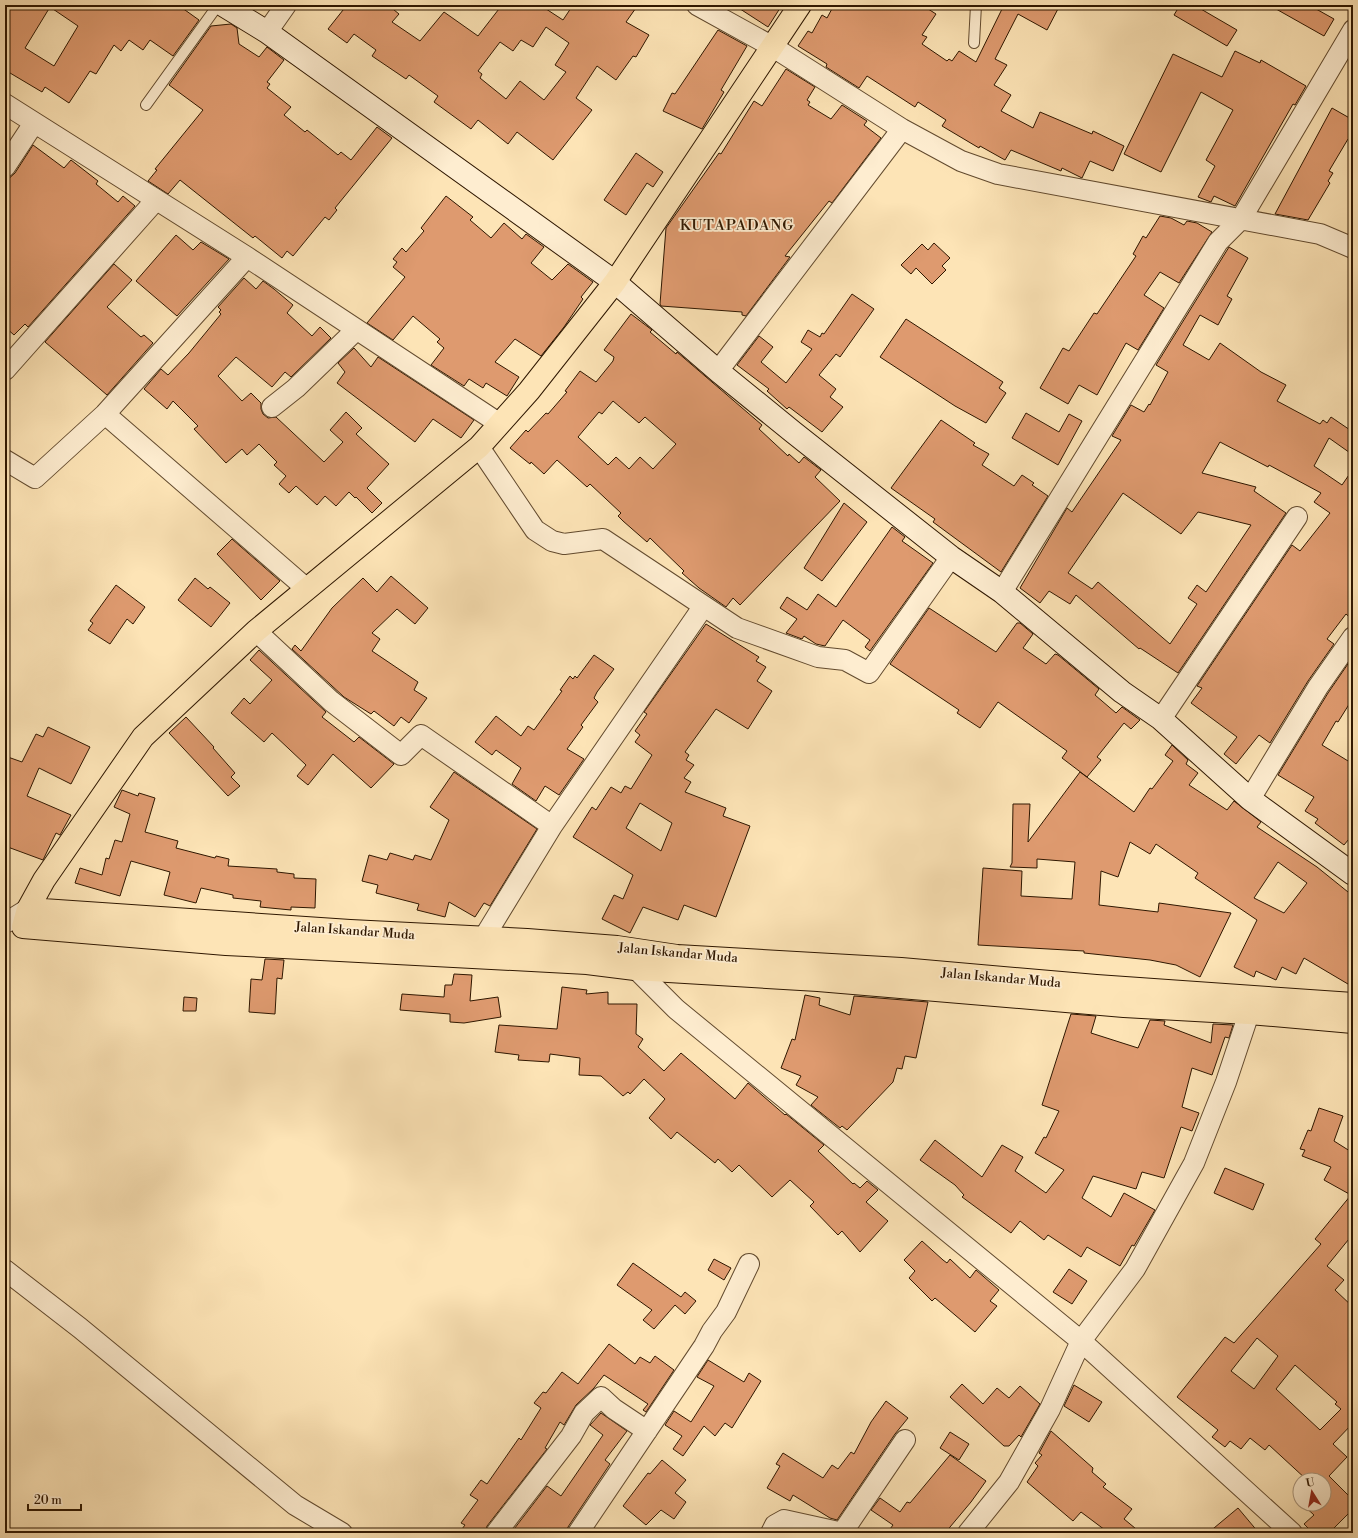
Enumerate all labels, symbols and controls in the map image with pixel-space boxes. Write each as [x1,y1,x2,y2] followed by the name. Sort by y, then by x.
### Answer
[680,216,794,235] district label: KUTAPADANG
[293,919,416,943] street label: Jalan Iskandar Muda
[616,940,739,966] street label: Jalan Iskandar Muda
[939,965,1062,991] street label: Jalan Iskandar Muda
[1292,1472,1332,1512] north arrow
[1305,1475,1316,1491] text: U
[28,1486,81,1512] scale bar
[34,1493,62,1508] text: 20 m

